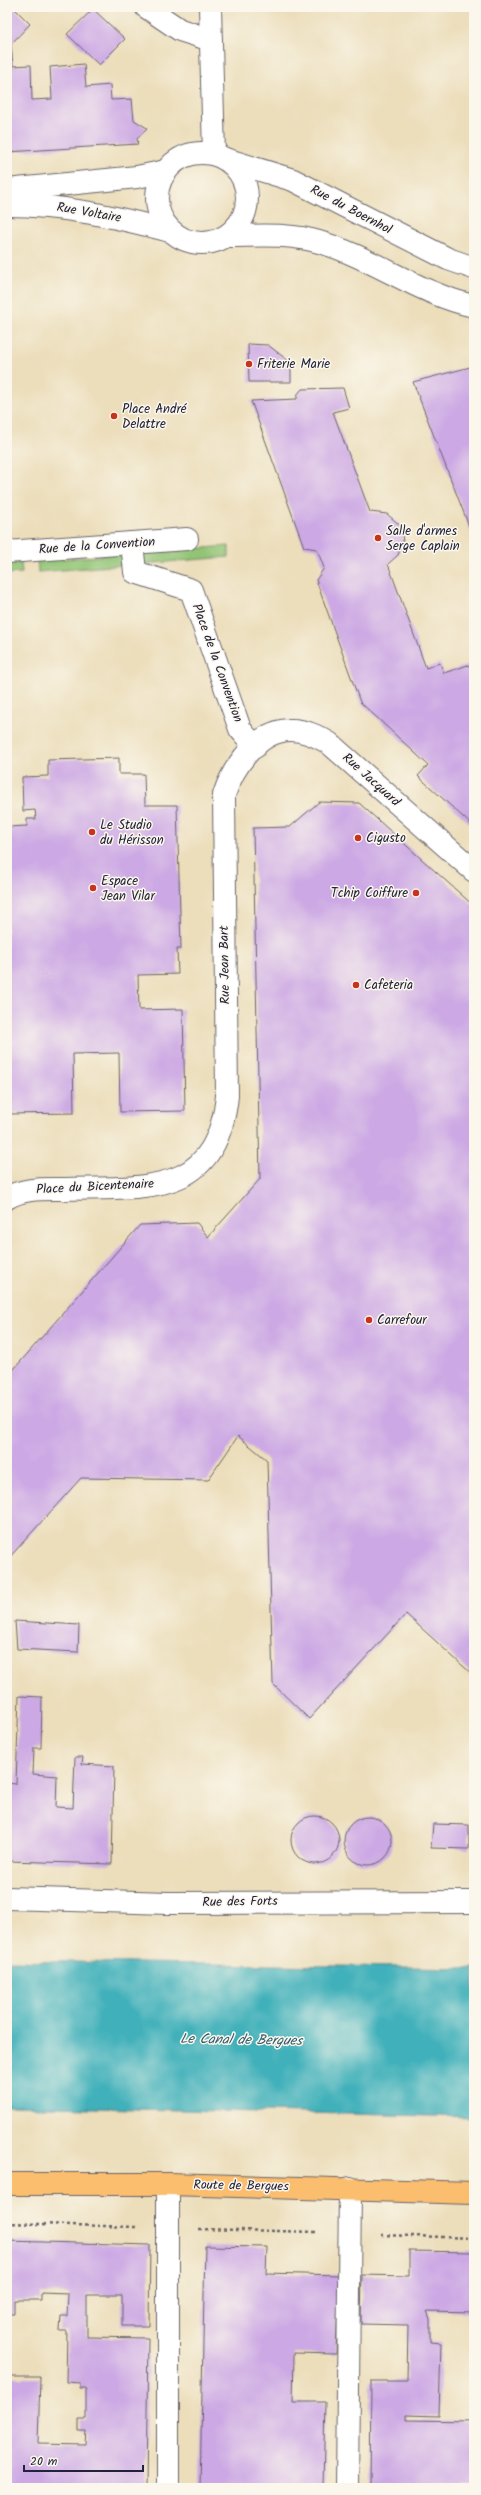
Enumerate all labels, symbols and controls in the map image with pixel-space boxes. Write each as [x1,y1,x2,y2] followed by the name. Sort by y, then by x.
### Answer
[306,180,396,240] street label: Rue du Boernhol
[55,197,123,229] street label: Rue Voltaire
[257,354,330,375] place label: Friterie Marie
[244,359,254,369] marker: Friterie Marie
[122,399,188,435] place label: Place André Delattre
[109,411,119,421] marker: Place André Delattre
[386,521,460,557] place label: Salle d'armes Serge Caplain
[38,531,156,561] street label: Rue de la Convention
[373,533,383,543] marker: Salle d'armes Serge Caplain
[186,601,248,725] street label: Place de la Convention
[337,748,405,812] street label: Rue Jacquard
[100,815,164,851] place label: Le Studio du Hérisson
[87,827,97,837] marker: Le Studio du Hérisson
[366,828,406,849] place label: Cigusto
[353,833,363,843] marker: Cigusto
[101,871,155,907] place label: Espace Jean Vilar
[88,883,98,893] marker: Espace Jean Vilar
[331,883,408,904] place label: Tchip Coiffure
[411,888,421,898] marker: Tchip Coiffure
[214,924,236,1005] street label: Rue Jean Bart
[364,975,413,996] place label: Cafeteria
[351,980,361,990] marker: Cafeteria
[35,1173,155,1201] street label: Place du Bicentenaire
[377,1310,427,1331] place label: Carrefour
[364,1315,374,1325] marker: Carrefour
[202,1891,278,1913] street label: Rue des Forts
[180,2028,304,2052] water label: Le Canal de Bergues
[193,2175,289,2197] street label: Route de Bergues
[24,2447,143,2473] scale bar
[30,2452,58,2471] text: 20 m

